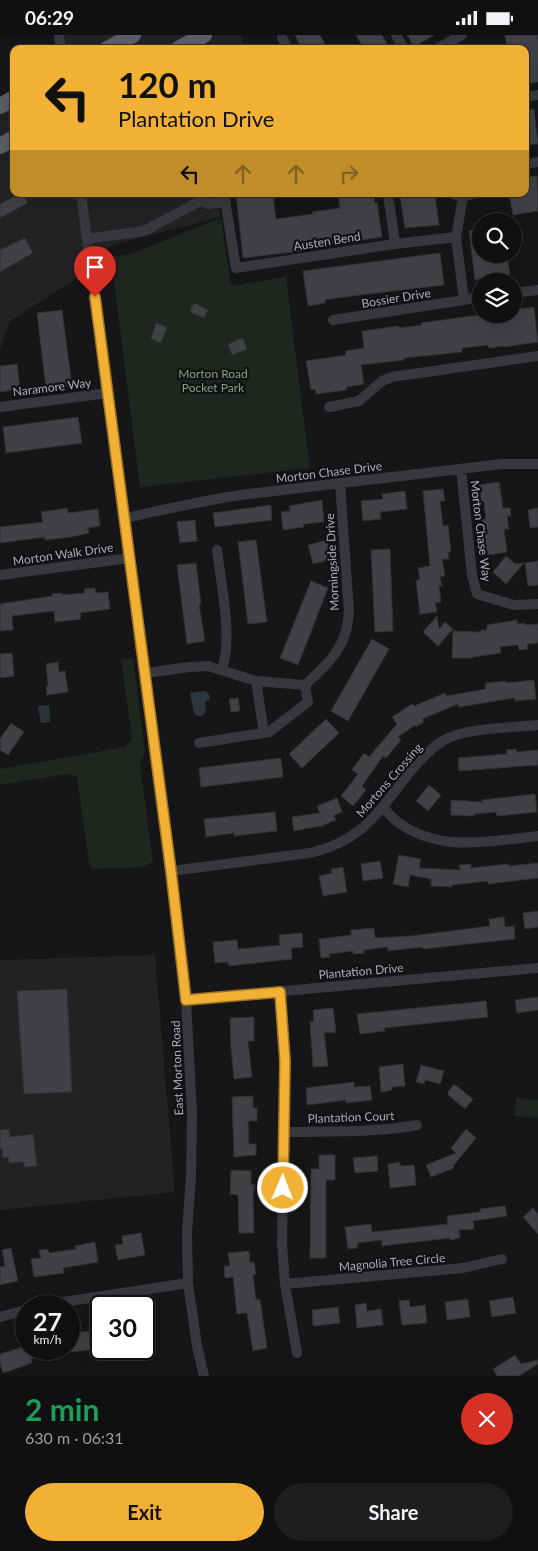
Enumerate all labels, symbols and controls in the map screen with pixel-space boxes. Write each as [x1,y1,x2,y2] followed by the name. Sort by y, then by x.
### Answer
[25,6,74,29] text: 06:29
[118,63,217,105] text: 120 m
[35,65,100,130] icon: left
[118,105,274,132] text: Plantation Drive
[176,160,204,188] icon: left
[229,160,257,188] icon: ahead
[282,160,310,188] icon: ahead
[335,160,363,188] icon: right
[472,213,522,323] map controls
[472,213,522,263] button: search
[292,228,362,254] street label: Austen Bend
[74,246,116,297] pin
[81,253,109,281] icon: arrive
[472,273,522,323] button: layers
[360,285,432,311] street label: Bossier Drive
[178,366,248,395] park label: Morton Road Pocket Park
[12,375,93,399] street label: Naramore Way
[275,458,383,486] street label: Morton Chase Drive
[467,480,495,583] street label: Morton Chase Way
[322,513,342,611] street label: Morningside Drive
[12,540,114,568] street label: Morton Walk Drive
[353,740,425,820] street label: Mortons Crossing
[318,960,404,982] street label: Plantation Drive
[168,1020,186,1116] street label: East Morton Road
[307,1108,395,1126] street label: Plantation Court
[256,1161,308,1213] position arrow
[338,1250,446,1274] street label: Magnolia Tree Circle
[90,1295,155,1360] speed limit sign: 30
[33,1306,62,1336] text: 27
[33,1332,62,1347] text: km/h
[25,1391,99,1427] text: 2 min
[461,1393,513,1445] button: close
[25,1428,124,1447] text: 630 m · 06:31
[25,1483,264,1541] button: Exit
[274,1483,513,1541] button: Share

